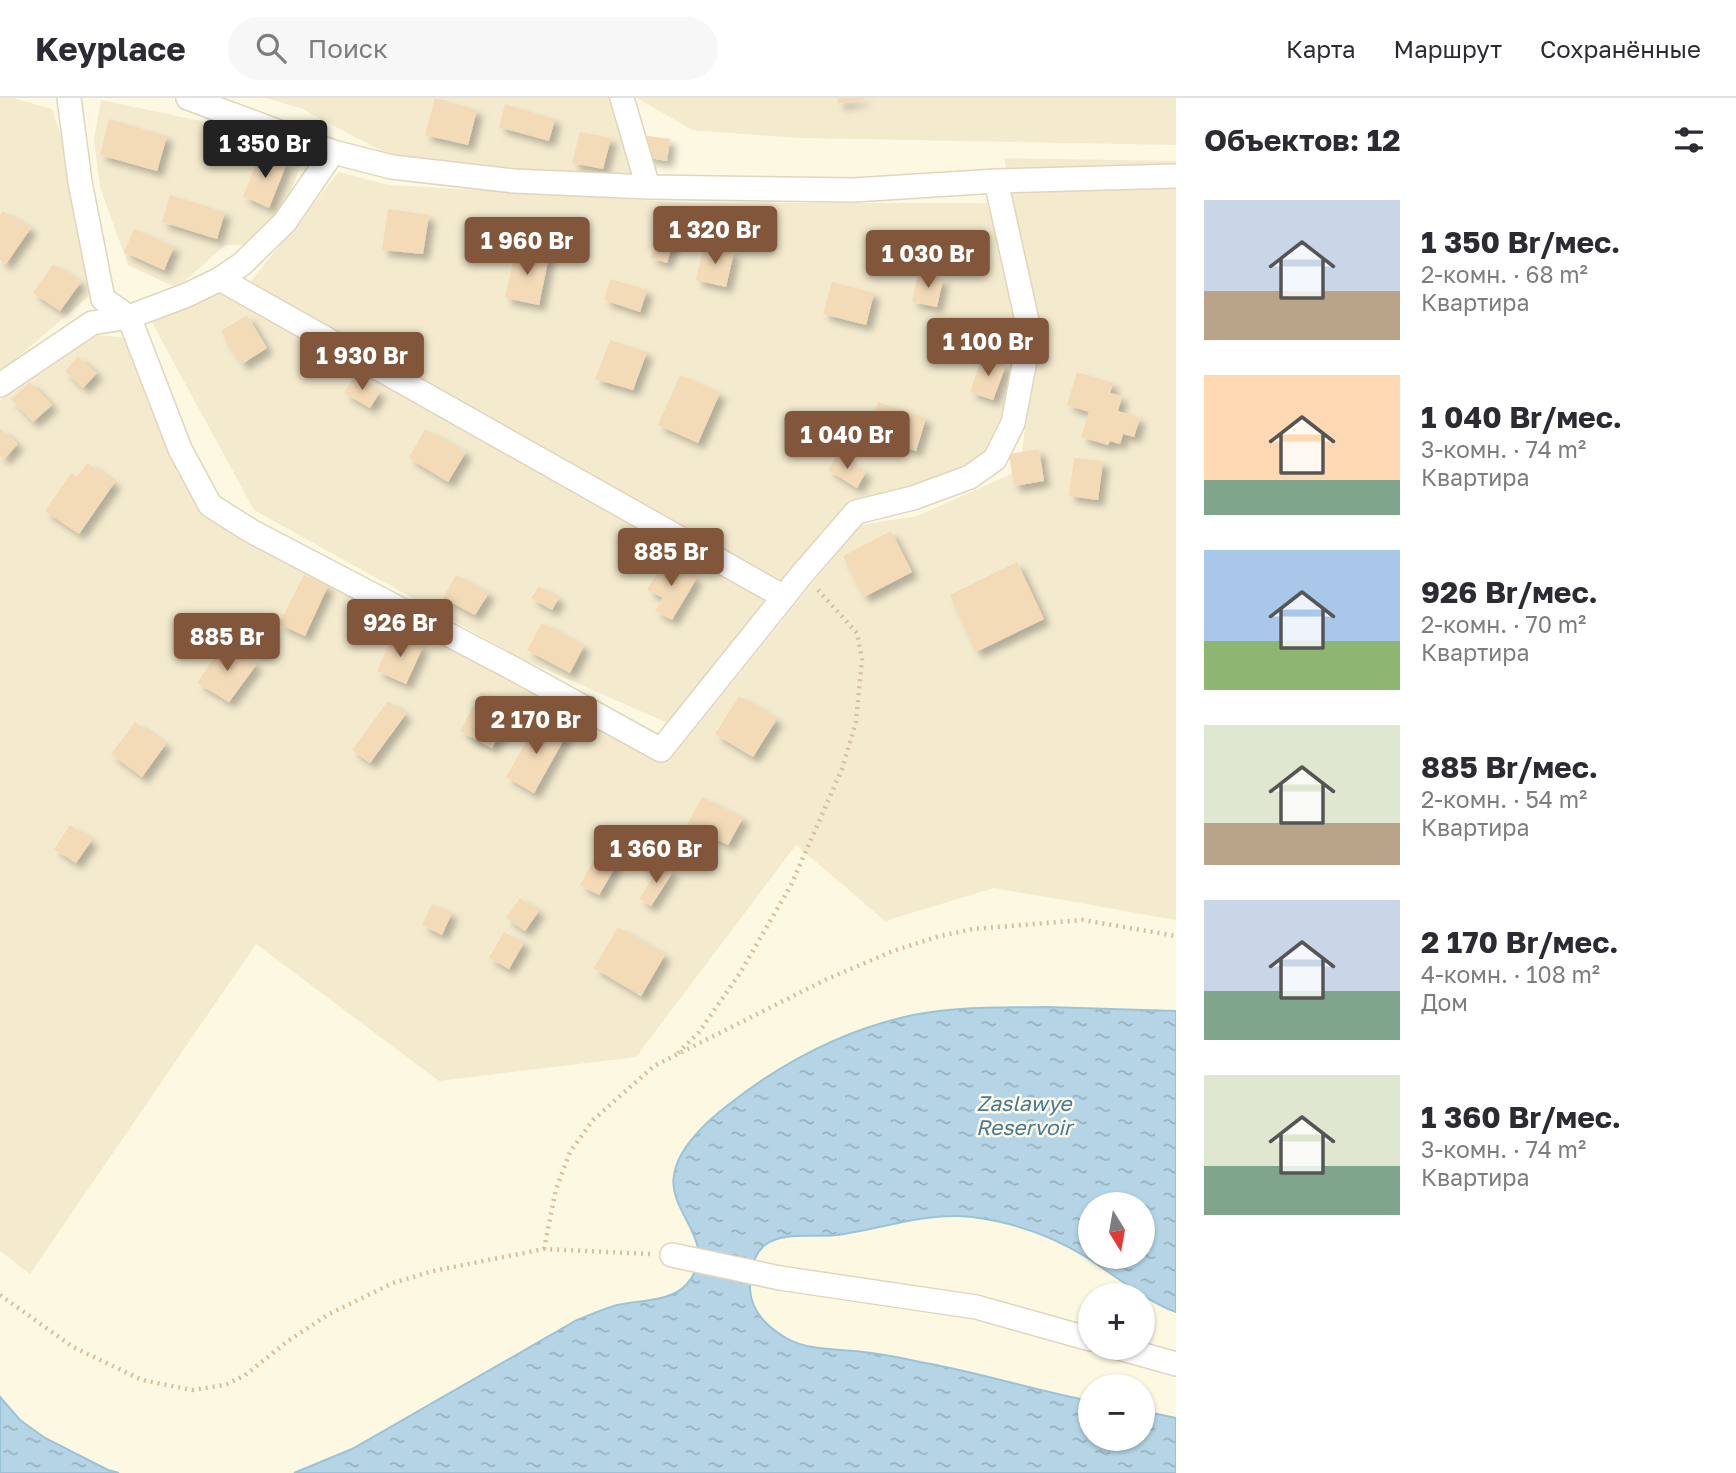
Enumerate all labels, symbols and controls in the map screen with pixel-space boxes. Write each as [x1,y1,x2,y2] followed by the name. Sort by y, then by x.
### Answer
[228,17,718,80] search box
[35,29,186,68] text: Keyplace
[252,29,290,67] icon: search
[308,33,388,64] text: Поиск
[1286,34,1356,63] text: Карта
[1394,34,1502,63] text: Маршрут
[1540,34,1701,63] text: Сохранённые
[193,120,337,180] pin: 1 350 Br
[1670,121,1708,159] icon: filters
[1204,122,1401,158] text: Объектов: 12
[219,129,311,157] text: 1 350 Br
[643,206,787,266] pin: 1 320 Br
[669,215,761,243] text: 1 320 Br
[455,218,599,277] pin: 1 960 Br
[1421,224,1620,260] text: 1 350 Br/мес.
[481,226,573,254] text: 1 960 Br
[1260,228,1344,312] icon: home
[856,230,1000,290] pin: 1 030 Br
[882,239,974,267] text: 1 030 Br
[1421,260,1588,288] text: 2-комн. · 68 m²
[1421,288,1529,316] text: Квартира
[916,318,1060,378] pin: 1 100 Br
[943,327,1033,355] text: 1 100 Br
[290,332,434,392] pin: 1 930 Br
[316,341,408,369] text: 1 930 Br
[1421,399,1622,435] text: 1 040 Br/мес.
[1260,403,1344,487] icon: home
[775,412,919,471] pin: 1 040 Br
[801,420,893,448] text: 1 040 Br
[1421,435,1586,463] text: 3-комн. · 74 m²
[1421,463,1529,491] text: Квартира
[614,528,728,588] pin: 885 Br
[634,537,708,565] text: 885 Br
[1421,574,1598,610] text: 926 Br/мес.
[1260,578,1344,662] icon: home
[343,600,457,659] pin: 926 Br
[363,608,437,636] text: 926 Br
[1421,610,1586,638] text: 2-комн. · 70 m²
[170,614,284,673] pin: 885 Br
[190,622,264,650] text: 885 Br
[1421,638,1529,666] text: Квартира
[464,696,608,756] pin: 2 170 Br
[491,705,581,733] text: 2 170 Br
[1421,749,1598,785] text: 885 Br/мес.
[1260,753,1344,837] icon: home
[1421,785,1587,813] text: 2-комн. · 54 m²
[1421,813,1529,841] text: Квартира
[584,826,728,885] pin: 1 360 Br
[610,834,702,862] text: 1 360 Br
[1421,924,1619,960] text: 2 170 Br/мес.
[1260,928,1344,1012] icon: home
[1421,960,1600,988] text: 4-комн. · 108 m²
[1421,988,1468,1016] text: Дом
[976,1090,1075,1140] water label: Zaslawye Reservoir
[1421,1099,1621,1135] text: 1 360 Br/мес.
[1260,1103,1344,1187] icon: home
[1421,1135,1586,1163] text: 3-комн. · 74 m²
[1421,1163,1529,1191] text: Квартира
[1078,1192,1155,1269] north arrow
[1078,1192,1155,1451] map controls
[1078,1283,1155,1360] button: +
[1078,1374,1155,1451] button: −

